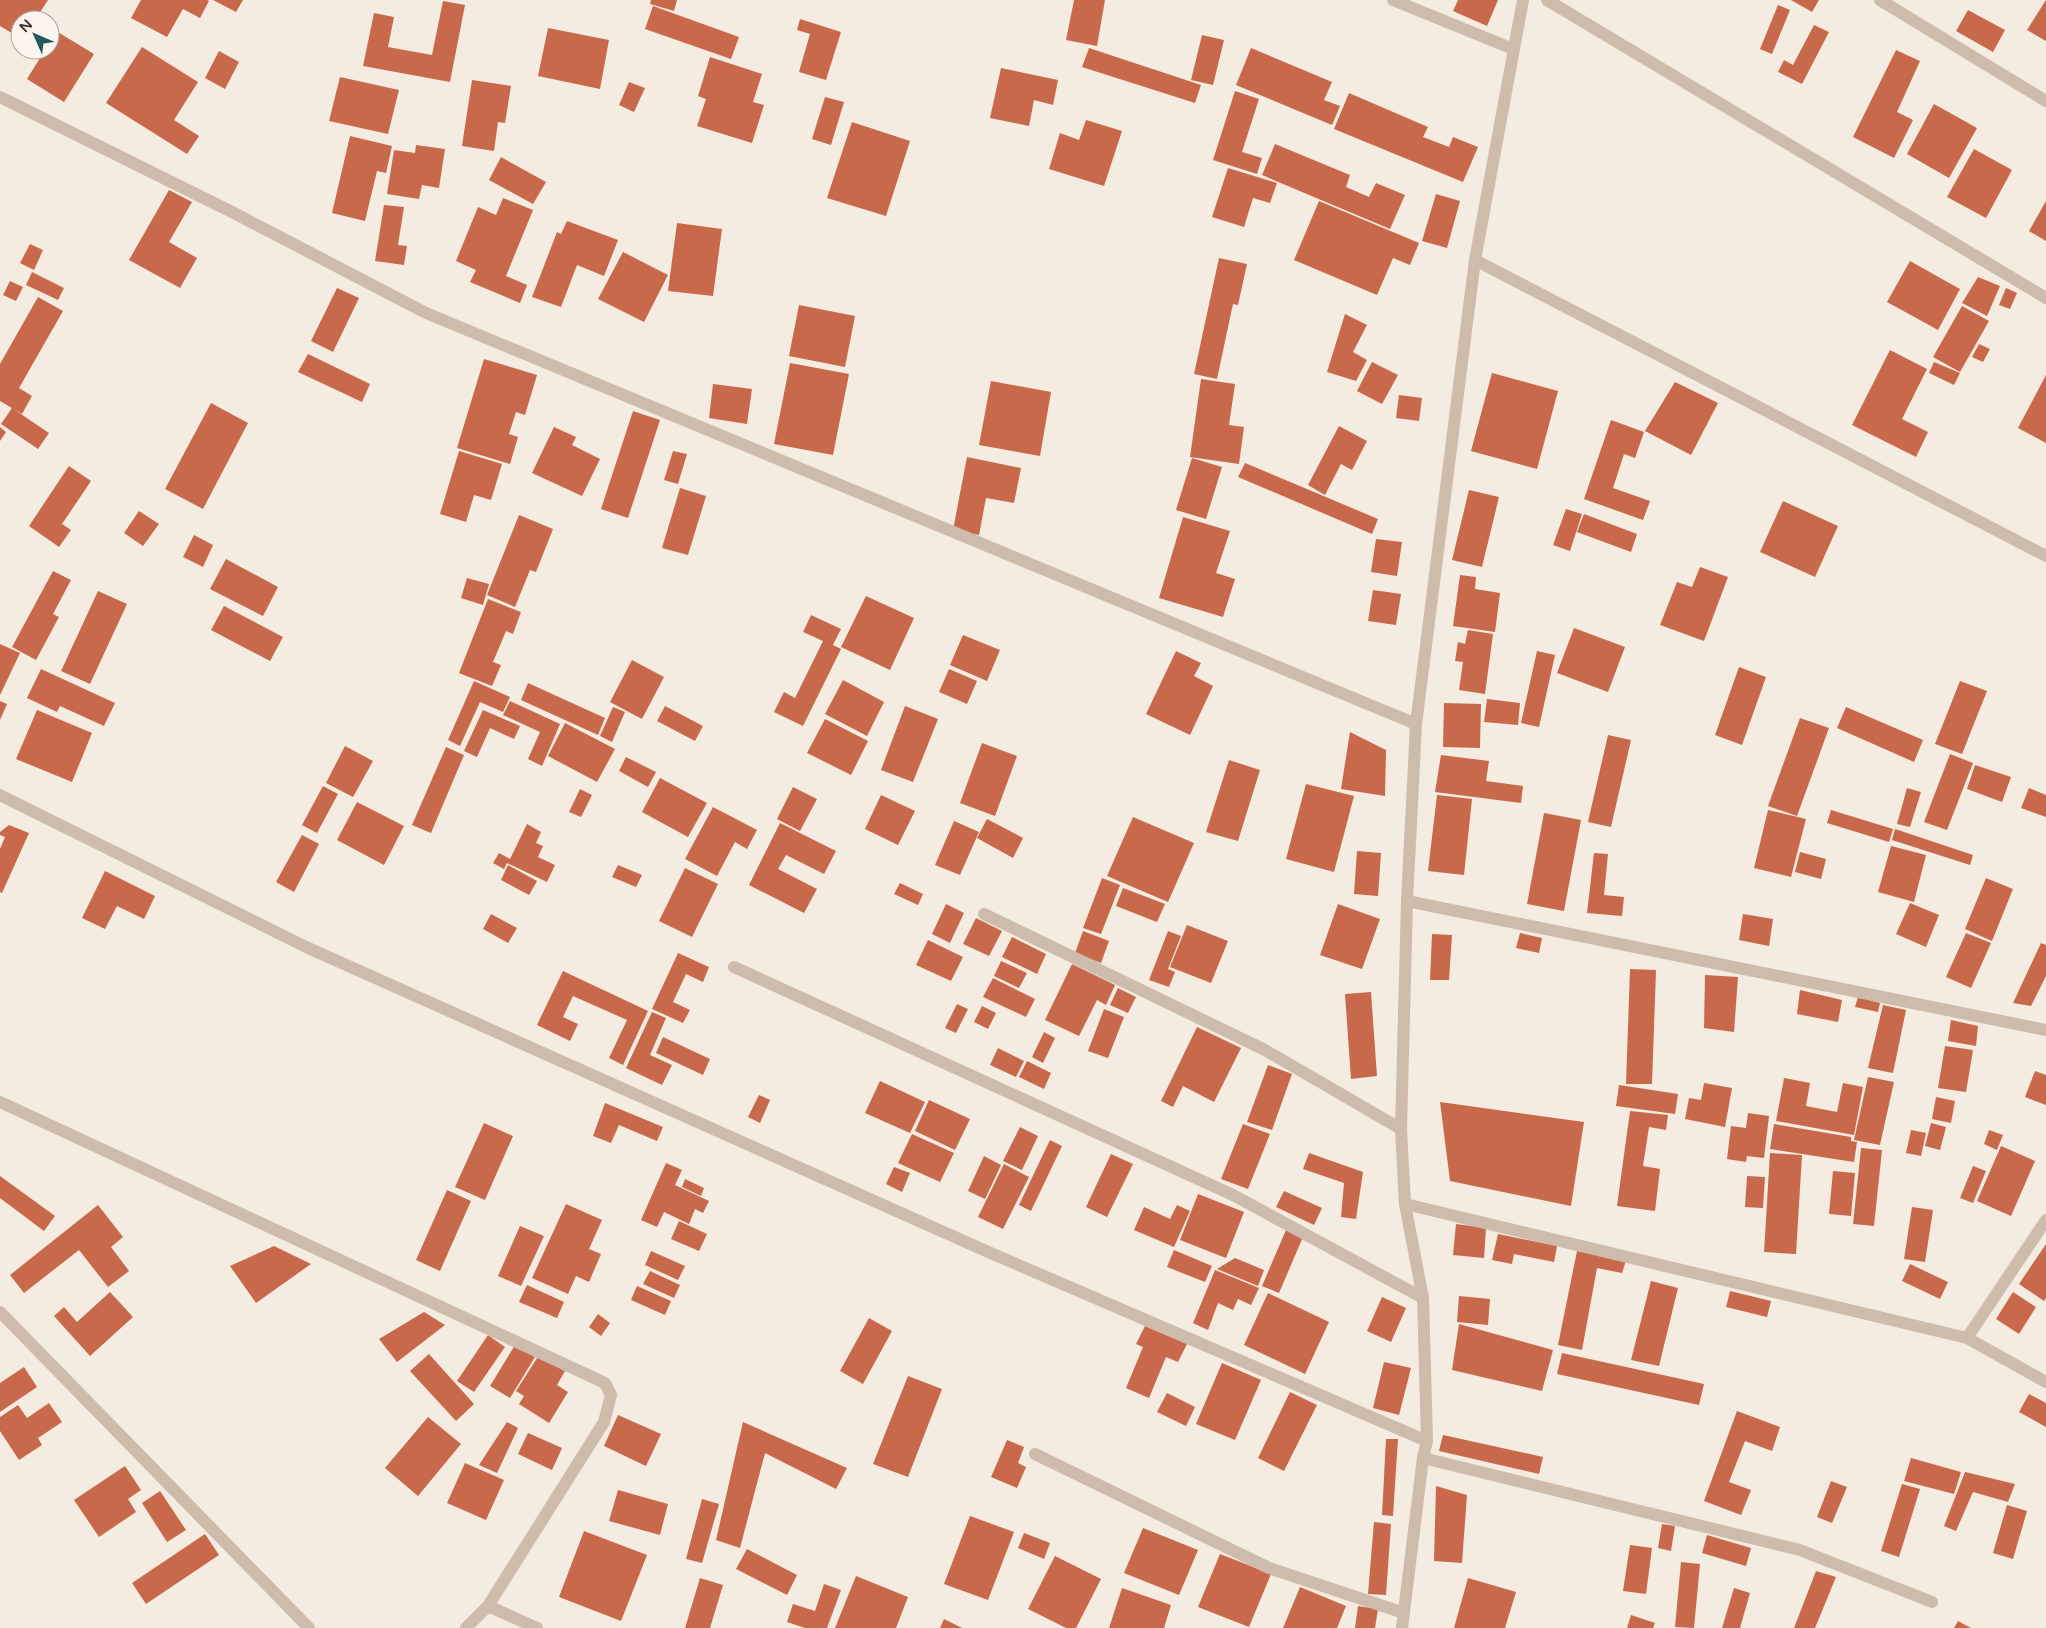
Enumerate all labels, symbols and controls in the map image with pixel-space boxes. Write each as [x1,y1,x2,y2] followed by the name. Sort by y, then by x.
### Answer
[10,10,60,60] north arrow
[16,16,36,36] text: N

